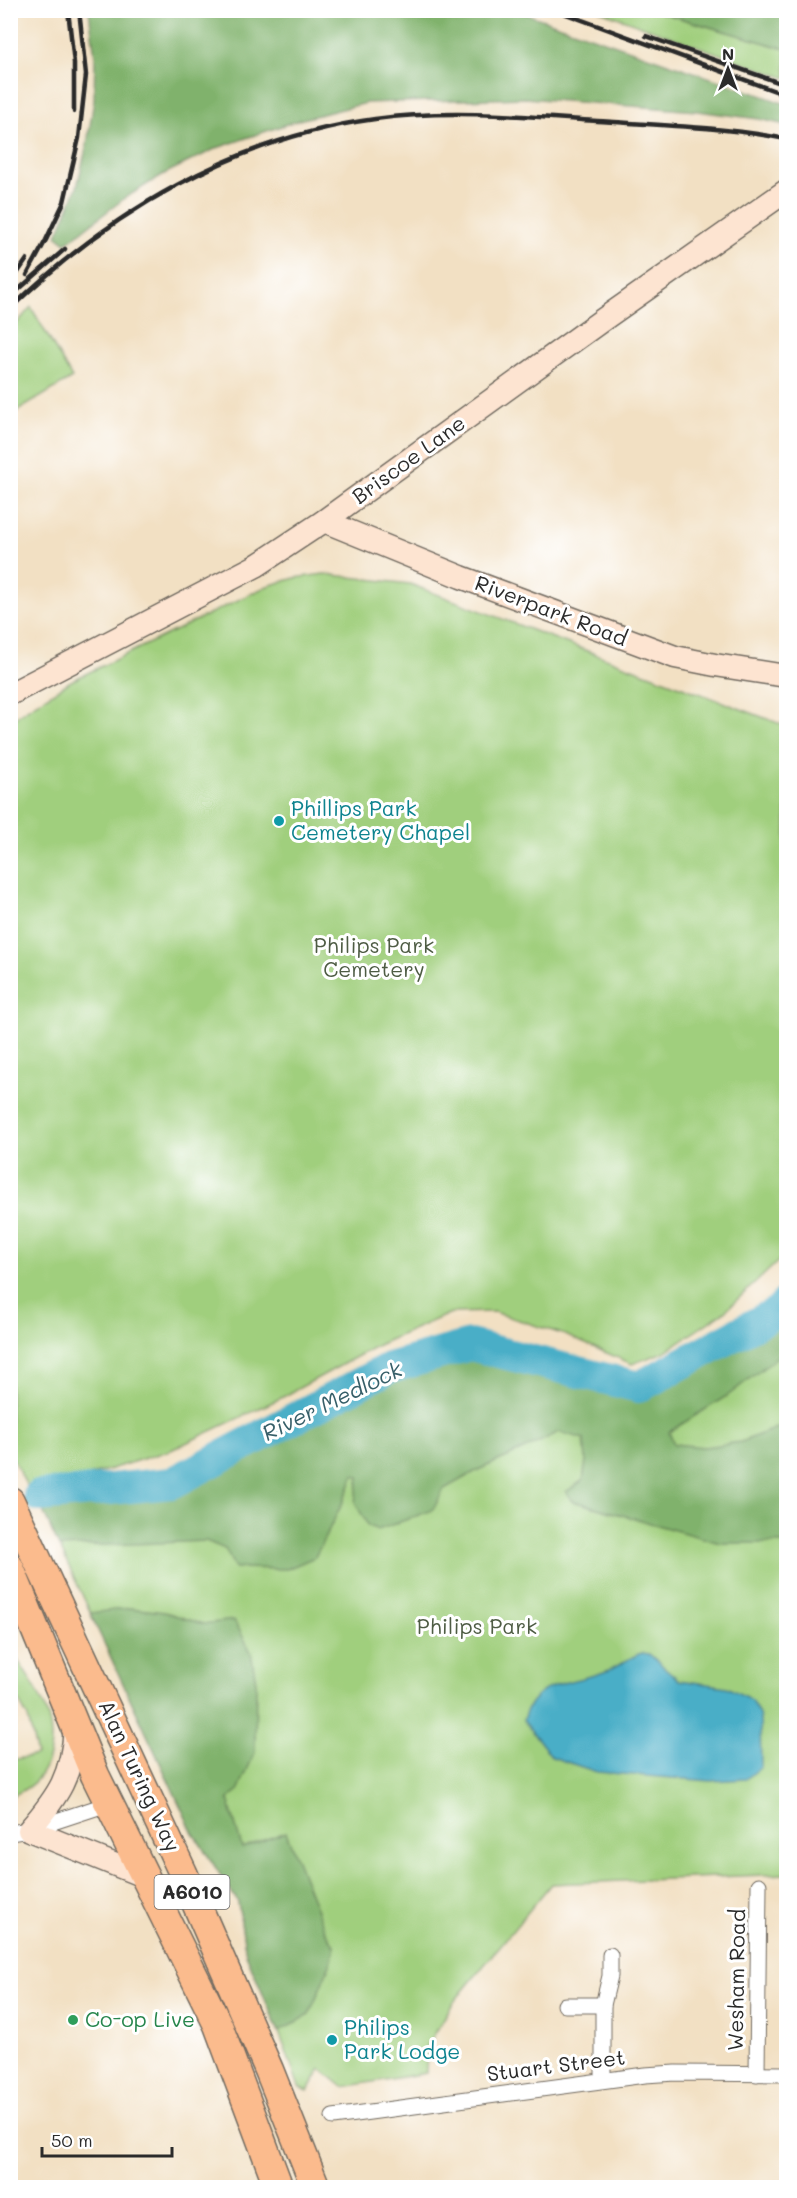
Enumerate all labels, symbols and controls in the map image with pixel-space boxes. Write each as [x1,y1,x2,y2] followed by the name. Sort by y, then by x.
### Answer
[698,39,758,99] north arrow
[722,43,734,64] text: N
[346,409,470,509] street label: Briscoe Lane
[471,568,632,651] street label: Riverpark Road
[291,794,470,845] place label: Phillips Park Cemetery Chapel
[272,814,286,828] marker: Phillips Park Cemetery Chapel
[314,931,434,982] park label: Philips Park Cemetery
[257,1354,408,1447] water label: River Medlock
[417,1612,537,1639] park label: Philips Park
[93,1695,187,1856] street label: Alan Turing Way
[154,1875,230,1909] road number: A6010
[721,1909,750,2051] street label: Wesham Road
[85,2005,195,2032] place label: Co-op Live
[66,2013,80,2027] marker: Co-op Live
[344,2013,460,2064] place label: Philips Park Lodge
[325,2033,339,2047] marker: Philips Park Lodge
[485,2043,626,2086] street label: Stuart Street
[42,2120,172,2158] scale bar
[51,2128,93,2152] text: 50 m

